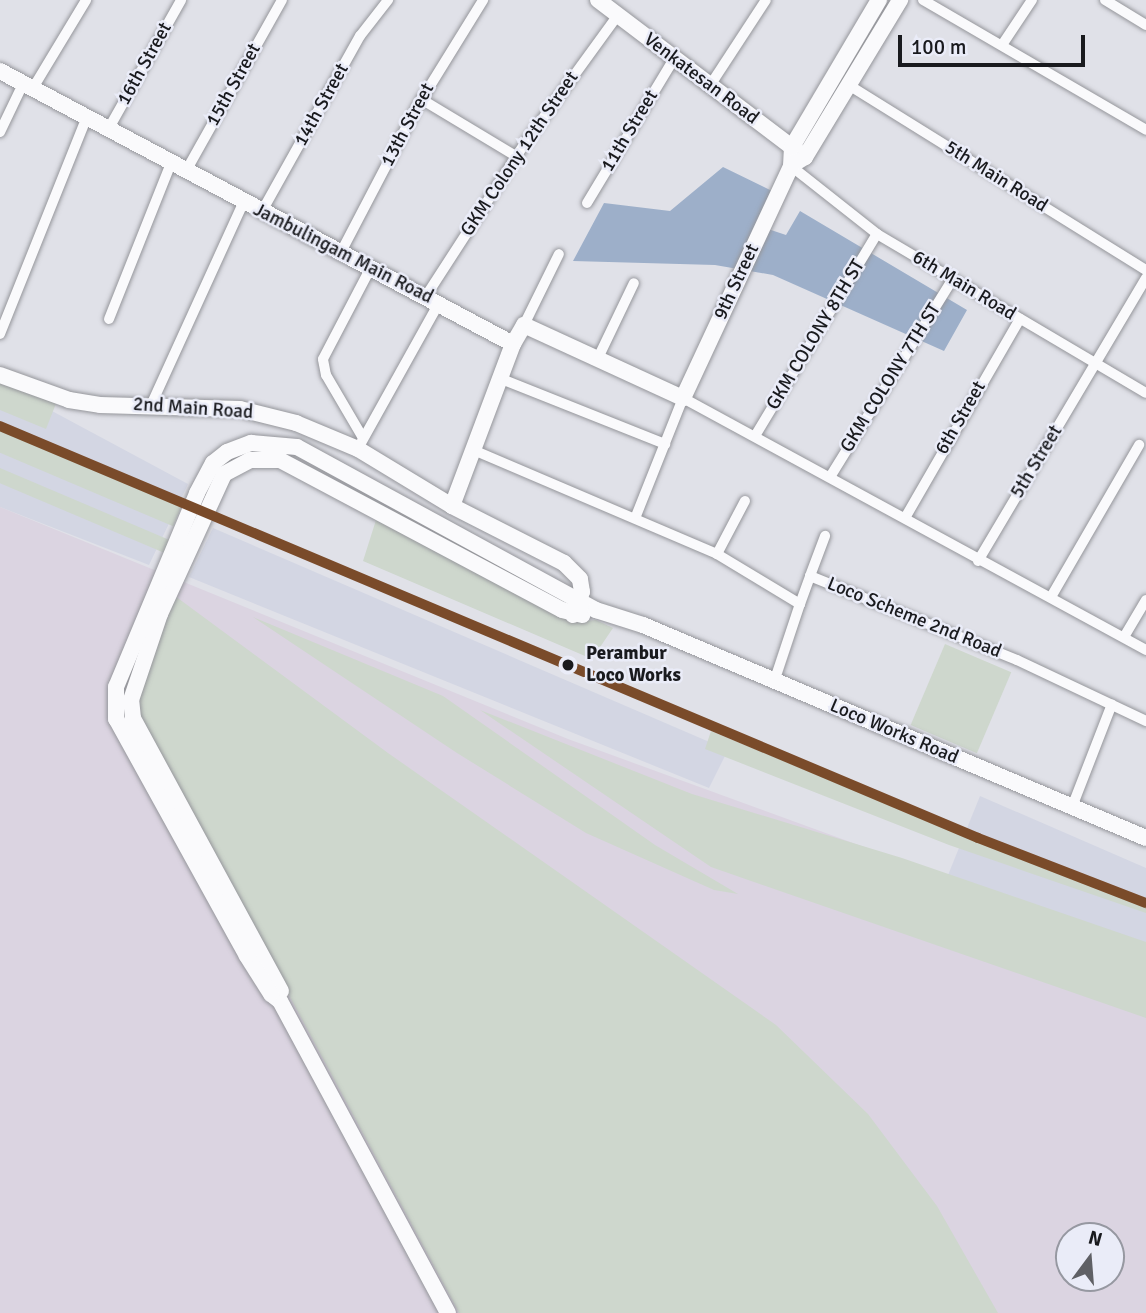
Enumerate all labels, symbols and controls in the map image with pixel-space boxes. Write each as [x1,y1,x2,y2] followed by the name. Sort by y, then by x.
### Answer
[113,19,177,109] street label: 16th Street
[901,21,1088,65] scale bar
[639,28,763,130] street label: Venkatesan Road
[911,34,966,60] text: 100 m
[202,40,266,130] street label: 15th Street
[290,60,354,150] street label: 14th Street
[456,67,584,241] street label: GKM Colony 12th Street
[377,79,439,171] street label: 13th Street
[597,86,663,176] street label: 11th Street
[940,136,1052,218] street label: 5th Main Road
[249,199,437,309] street label: Jambulingam Main Road
[710,241,764,323] street label: 9th Street
[908,246,1020,326] street label: 6th Main Road
[762,256,870,414] street label: GKM COLONY 8TH ST
[836,299,946,457] street label: GKM COLONY 7TH ST
[931,377,991,459] street label: 6th Street
[132,393,254,425] street label: 2nd Main Road
[1006,421,1068,503] street label: 5th Street
[824,573,1004,663] street label: Loco Scheme 2nd Road
[586,643,681,687] place label: Perambur Loco Works
[557,654,579,676] marker: Perambur Loco Works
[826,695,962,769] street label: Loco Works Road
[1055,1222,1125,1292] north arrow
[1086,1225,1105,1252] text: N

